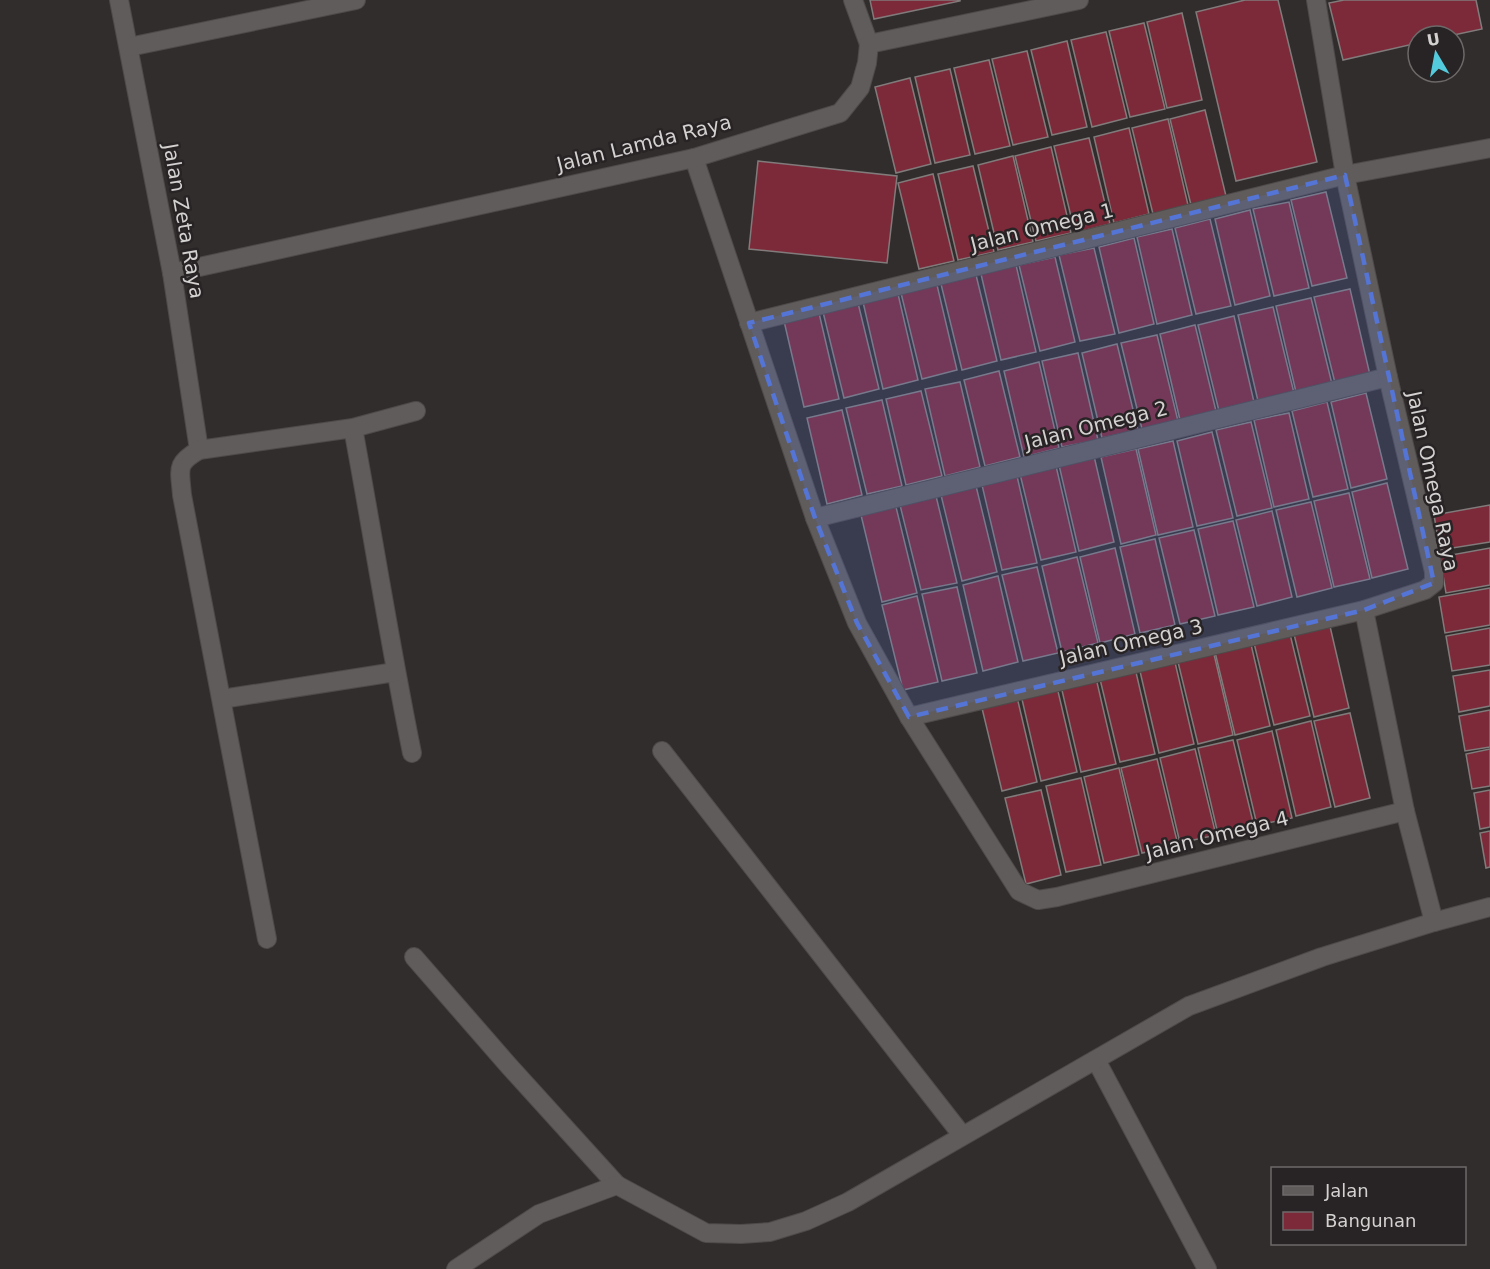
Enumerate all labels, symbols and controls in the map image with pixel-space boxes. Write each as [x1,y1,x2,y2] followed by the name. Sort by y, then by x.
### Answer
[1406,24,1466,84] north arrow
[1425,29,1442,50] text: U
[552,110,734,177] street label: Jalan Lamda Raya
[158,140,209,301] street label: Jalan Zeta Raya
[966,198,1116,257] street label: Jalan Omega 1
[1402,387,1464,573] street label: Jalan Omega Raya
[1020,396,1170,455] street label: Jalan Omega 2
[1055,614,1205,671] street label: Jalan Omega 3
[1141,806,1291,865] street label: Jalan Omega 4
[1271,1167,1466,1245] legend
[1324,1180,1369,1201] text: Jalan
[1325,1210,1416,1231] text: Bangunan

